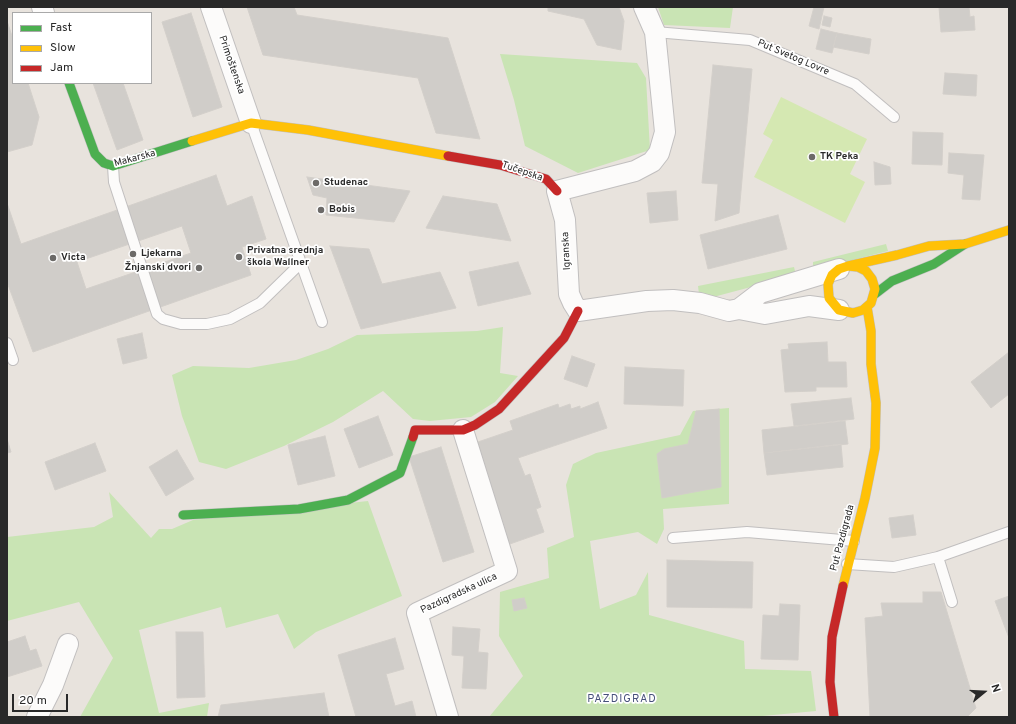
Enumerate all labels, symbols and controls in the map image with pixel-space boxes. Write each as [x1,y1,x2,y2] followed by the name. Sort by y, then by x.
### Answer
[12,12,152,84] legend
[50,20,72,36] text: Fast
[215,34,247,96] street label: Primoštenska
[755,37,831,79] street label: Put Svetog Lovre
[50,40,76,56] text: Slow
[50,60,73,76] text: Jam
[113,148,157,170] street label: Makarska
[820,151,858,163] place label: TK Peka
[807,152,817,162] marker: TK Peka
[500,159,544,185] street label: Tučepska
[324,177,368,189] place label: Studenac
[311,178,321,188] marker: Studenac
[329,204,355,216] place label: Bobis
[316,205,326,215] marker: Bobis
[560,232,574,270] street label: Igranska
[247,245,323,268] place label: Privatna srednja škola Wallner
[141,248,182,260] place label: Ljekarna
[128,249,138,259] marker: Ljekarna
[61,252,85,264] place label: Victa
[234,252,244,262] marker: Privatna srednja škola Wallner
[48,253,58,263] marker: Victa
[125,262,191,274] place label: Žnjanski dvori
[194,263,204,273] marker: Žnjanski dvori
[828,504,858,572] street label: Put Pazdigrada
[419,571,499,617] street label: Pazdigradska ulica
[964,672,1004,712] north arrow
[988,682,1003,694] text: N
[14,686,70,712] scale bar
[19,693,47,709] text: 20 m
[587,693,657,707] district label: PAZDIGRAD

